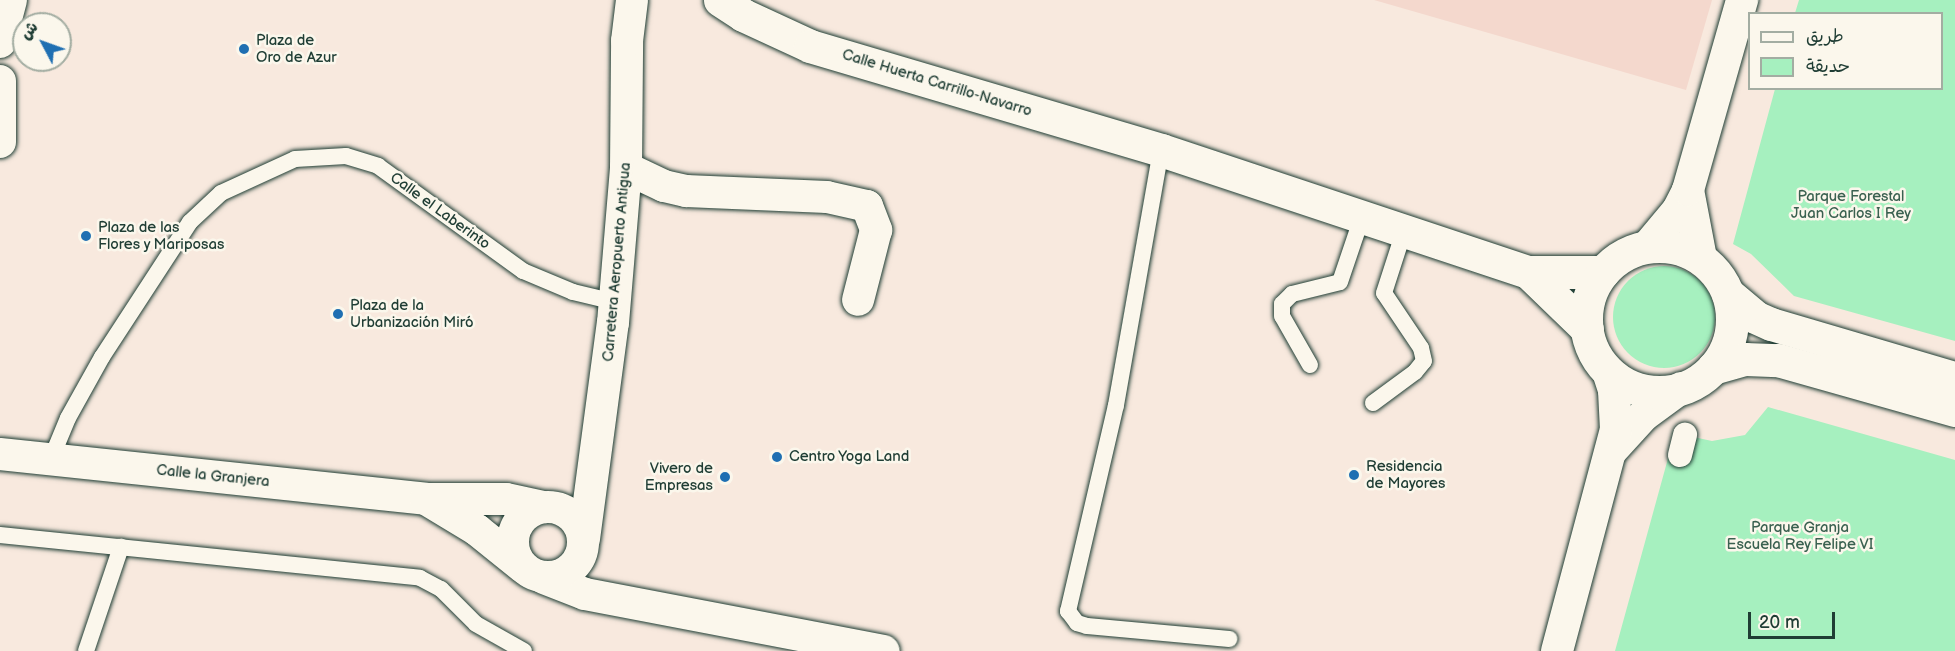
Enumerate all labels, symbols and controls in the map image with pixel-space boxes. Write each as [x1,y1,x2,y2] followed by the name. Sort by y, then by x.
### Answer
[12,12,72,72] north arrow
[1748,12,1943,90] legend
[17,18,42,44] text: ش
[1806,26,1844,47] text: طريق
[256,31,337,66] place label: Plaza de Oro de Azur
[237,42,251,56] marker: Plaza de Oro de Azur
[840,46,1034,120] street label: Calle Huerta Carrillo-Navarro
[1806,56,1850,77] text: حديقة
[599,162,635,362] street label: Carretera Aeropuerto Antigua
[387,169,493,253] street label: Calle el Laberinto
[1791,187,1911,222] park label: Parque Forestal Juan Carlos I Rey
[98,218,226,253] place label: Plaza de las Flores y Mariposas
[79,229,93,243] marker: Plaza de las Flores y Mariposas
[350,296,473,331] place label: Plaza de la Urbanización Miró
[331,307,345,321] marker: Plaza de la Urbanización Miró
[789,448,910,466] place label: Centro Yoga Land
[770,450,784,464] marker: Centro Yoga Land
[1366,457,1445,492] place label: Residencia de Mayores
[645,459,713,494] place label: Vivero de Empresas
[155,461,271,491] street label: Calle la Granjera
[1347,468,1361,482] marker: Residencia de Mayores
[718,470,732,484] marker: Vivero de Empresas
[1726,518,1874,553] park label: Parque Granja Escuela Rey Felipe VI
[1751,600,1838,638] scale bar
[1759,612,1800,633] text: 20 m

